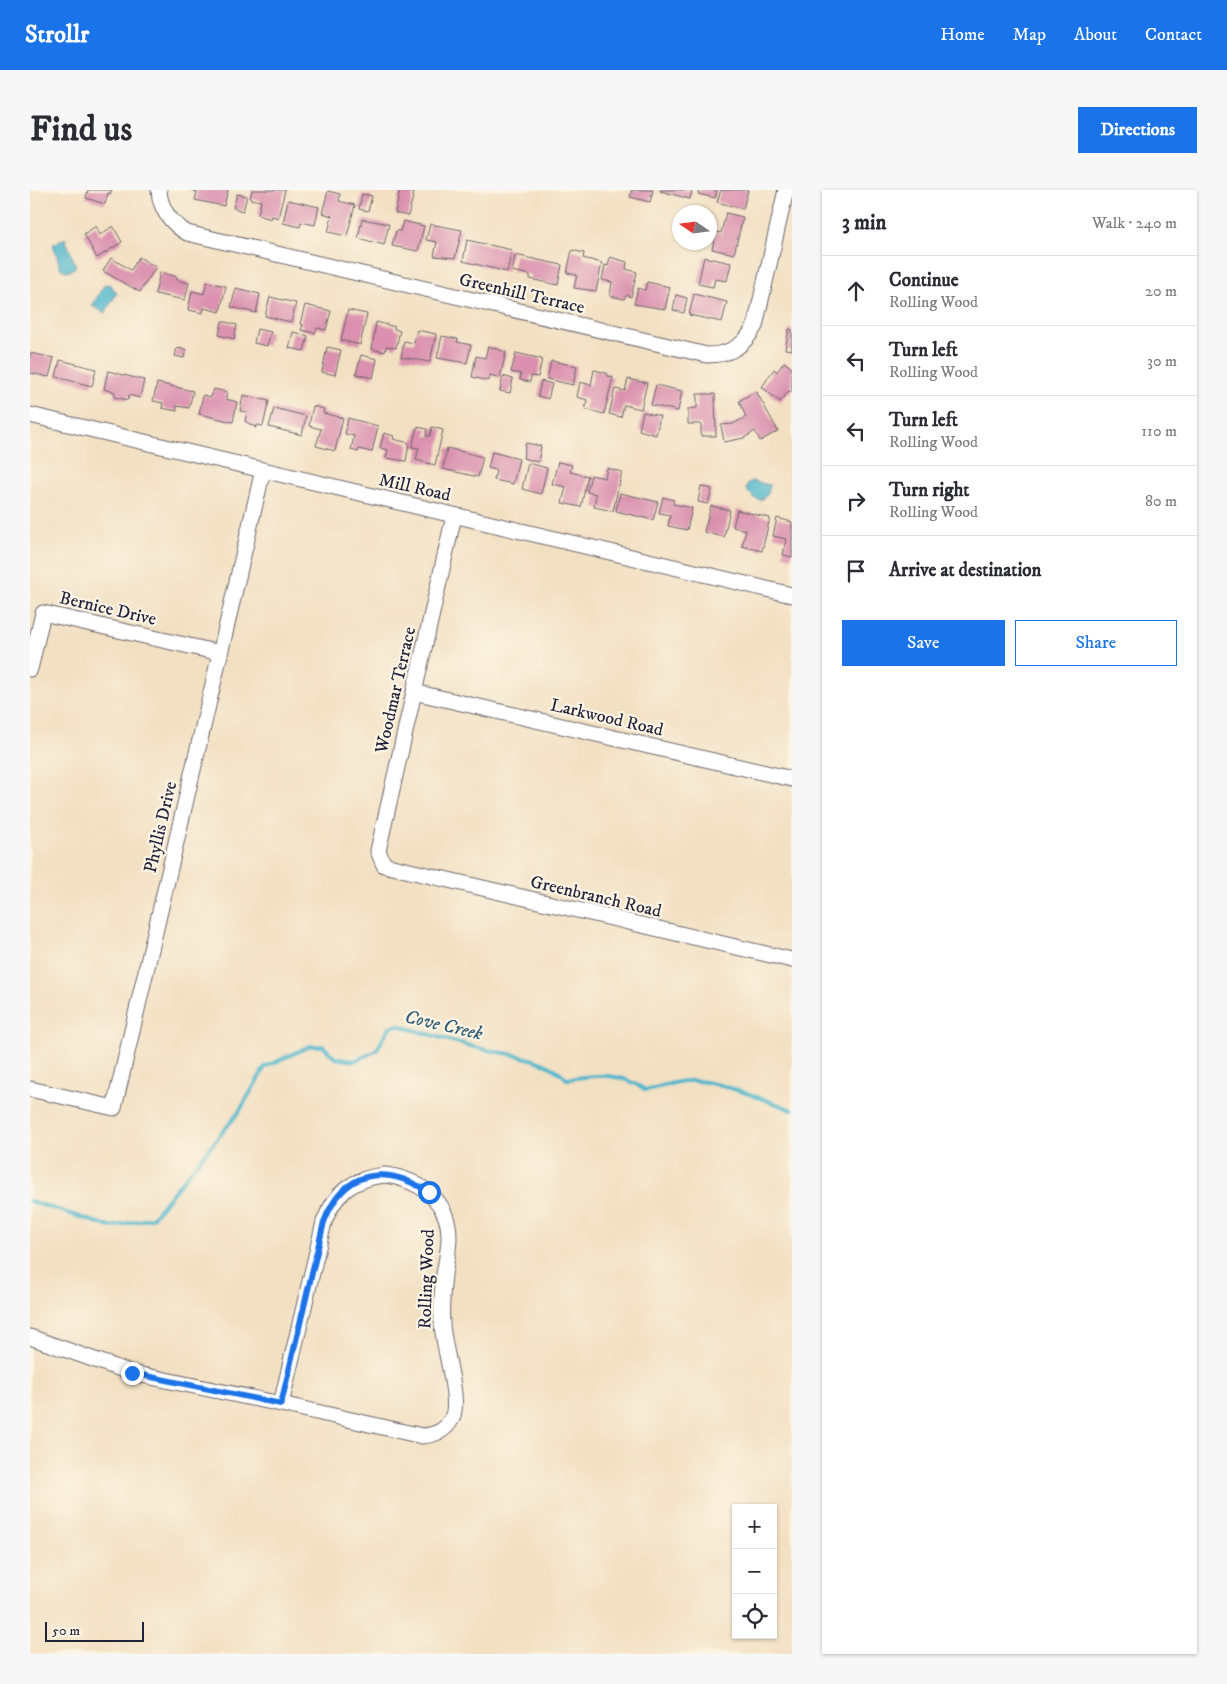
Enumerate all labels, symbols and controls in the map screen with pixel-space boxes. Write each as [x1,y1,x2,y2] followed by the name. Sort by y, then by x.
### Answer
[25,20,89,50] text: Strollr
[940,24,985,46] text: Home
[1013,24,1046,46] text: Map
[1074,24,1117,46] text: About
[1145,24,1202,46] text: Contact
[1078,107,1197,153] button: Directions
[30,108,132,152] text: Find us
[672,205,717,250] north arrow
[842,210,887,236] text: 3 min
[1092,213,1177,233] text: Walk · 240 m
[457,269,587,319] street label: Greenhill Terrace
[889,269,959,292] text: Continue
[842,277,870,305] icon: ahead
[1145,281,1177,301] text: 20 m
[889,292,978,312] text: Rolling Wood
[889,339,958,362] text: Turn left
[842,347,870,375] icon: left
[1147,351,1177,371] text: 30 m
[889,362,978,382] text: Rolling Wood
[889,409,958,432] text: Turn left
[842,417,870,445] icon: left
[1141,421,1177,441] text: 110 m
[889,432,978,452] text: Rolling Wood
[377,469,453,507] street label: Mill Road
[889,479,969,502] text: Turn right
[842,487,870,515] icon: right
[1145,491,1177,511] text: 80 m
[889,502,978,522] text: Rolling Wood
[842,557,870,585] icon: arrive
[889,559,1041,582] text: Arrive at destination
[57,587,158,631] street label: Bernice Drive
[842,620,1005,666] button: Save
[1015,620,1177,666] button: Share
[370,625,421,757] street label: Woodmar Terrace
[548,694,665,742] street label: Larkwood Road
[140,779,182,875] street label: Phyllis Drive
[528,871,664,923] street label: Greenbranch Road
[402,1005,485,1046] water label: Cove Creek
[418,1181,441,1204] route start
[414,1229,440,1329] street label: Rolling Wood
[121,1362,144,1385] route end
[732,1504,777,1639] map controls
[732,1504,777,1549] button: +
[732,1549,777,1594] button: −
[732,1594,777,1639] button: locate
[45,1619,144,1642] scale bar
[52,1622,80,1640] text: 50 m

